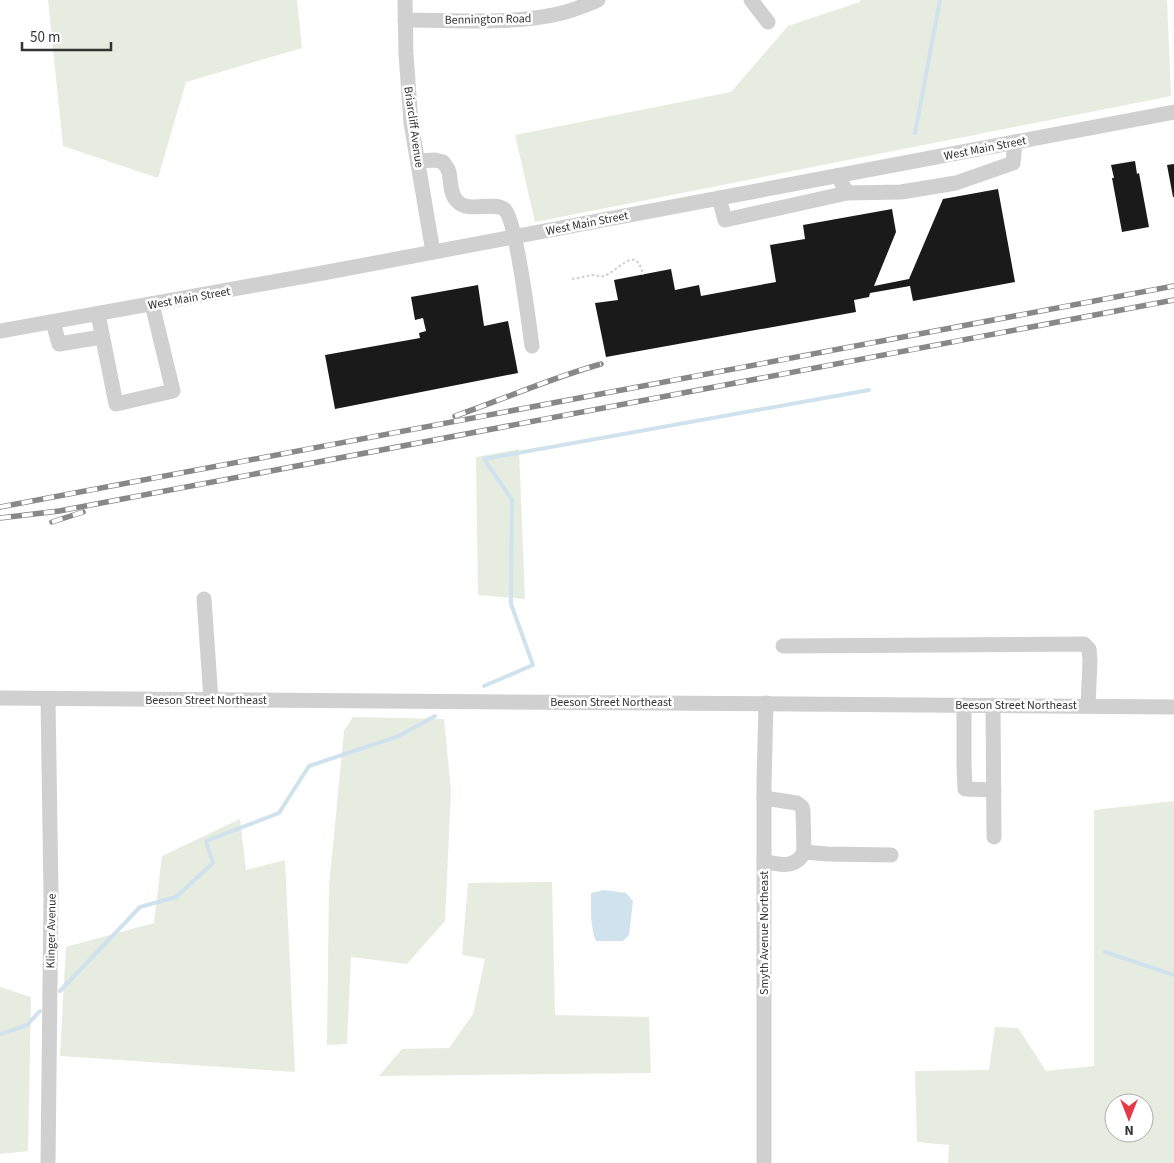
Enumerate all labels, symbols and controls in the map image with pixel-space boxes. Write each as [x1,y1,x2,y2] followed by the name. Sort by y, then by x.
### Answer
[444,10,532,29] street label: Bennington Road
[22,20,111,52] scale bar
[30,27,60,48] text: 50 m
[399,85,428,169] street label: Briarcliff Avenue
[943,132,1028,165] street label: West Main Street
[545,207,630,240] street label: West Main Street
[147,283,232,314] street label: West Main Street
[145,692,267,709] street label: Beeson Street Northeast
[550,694,672,711] street label: Beeson Street Northeast
[955,697,1077,714] street label: Beeson Street Northeast
[756,871,773,995] street label: Smyth Avenue Northeast
[42,893,61,969] street label: Klinger Avenue
[1104,1093,1154,1143] north arrow
[1124,1120,1134,1140] text: N

